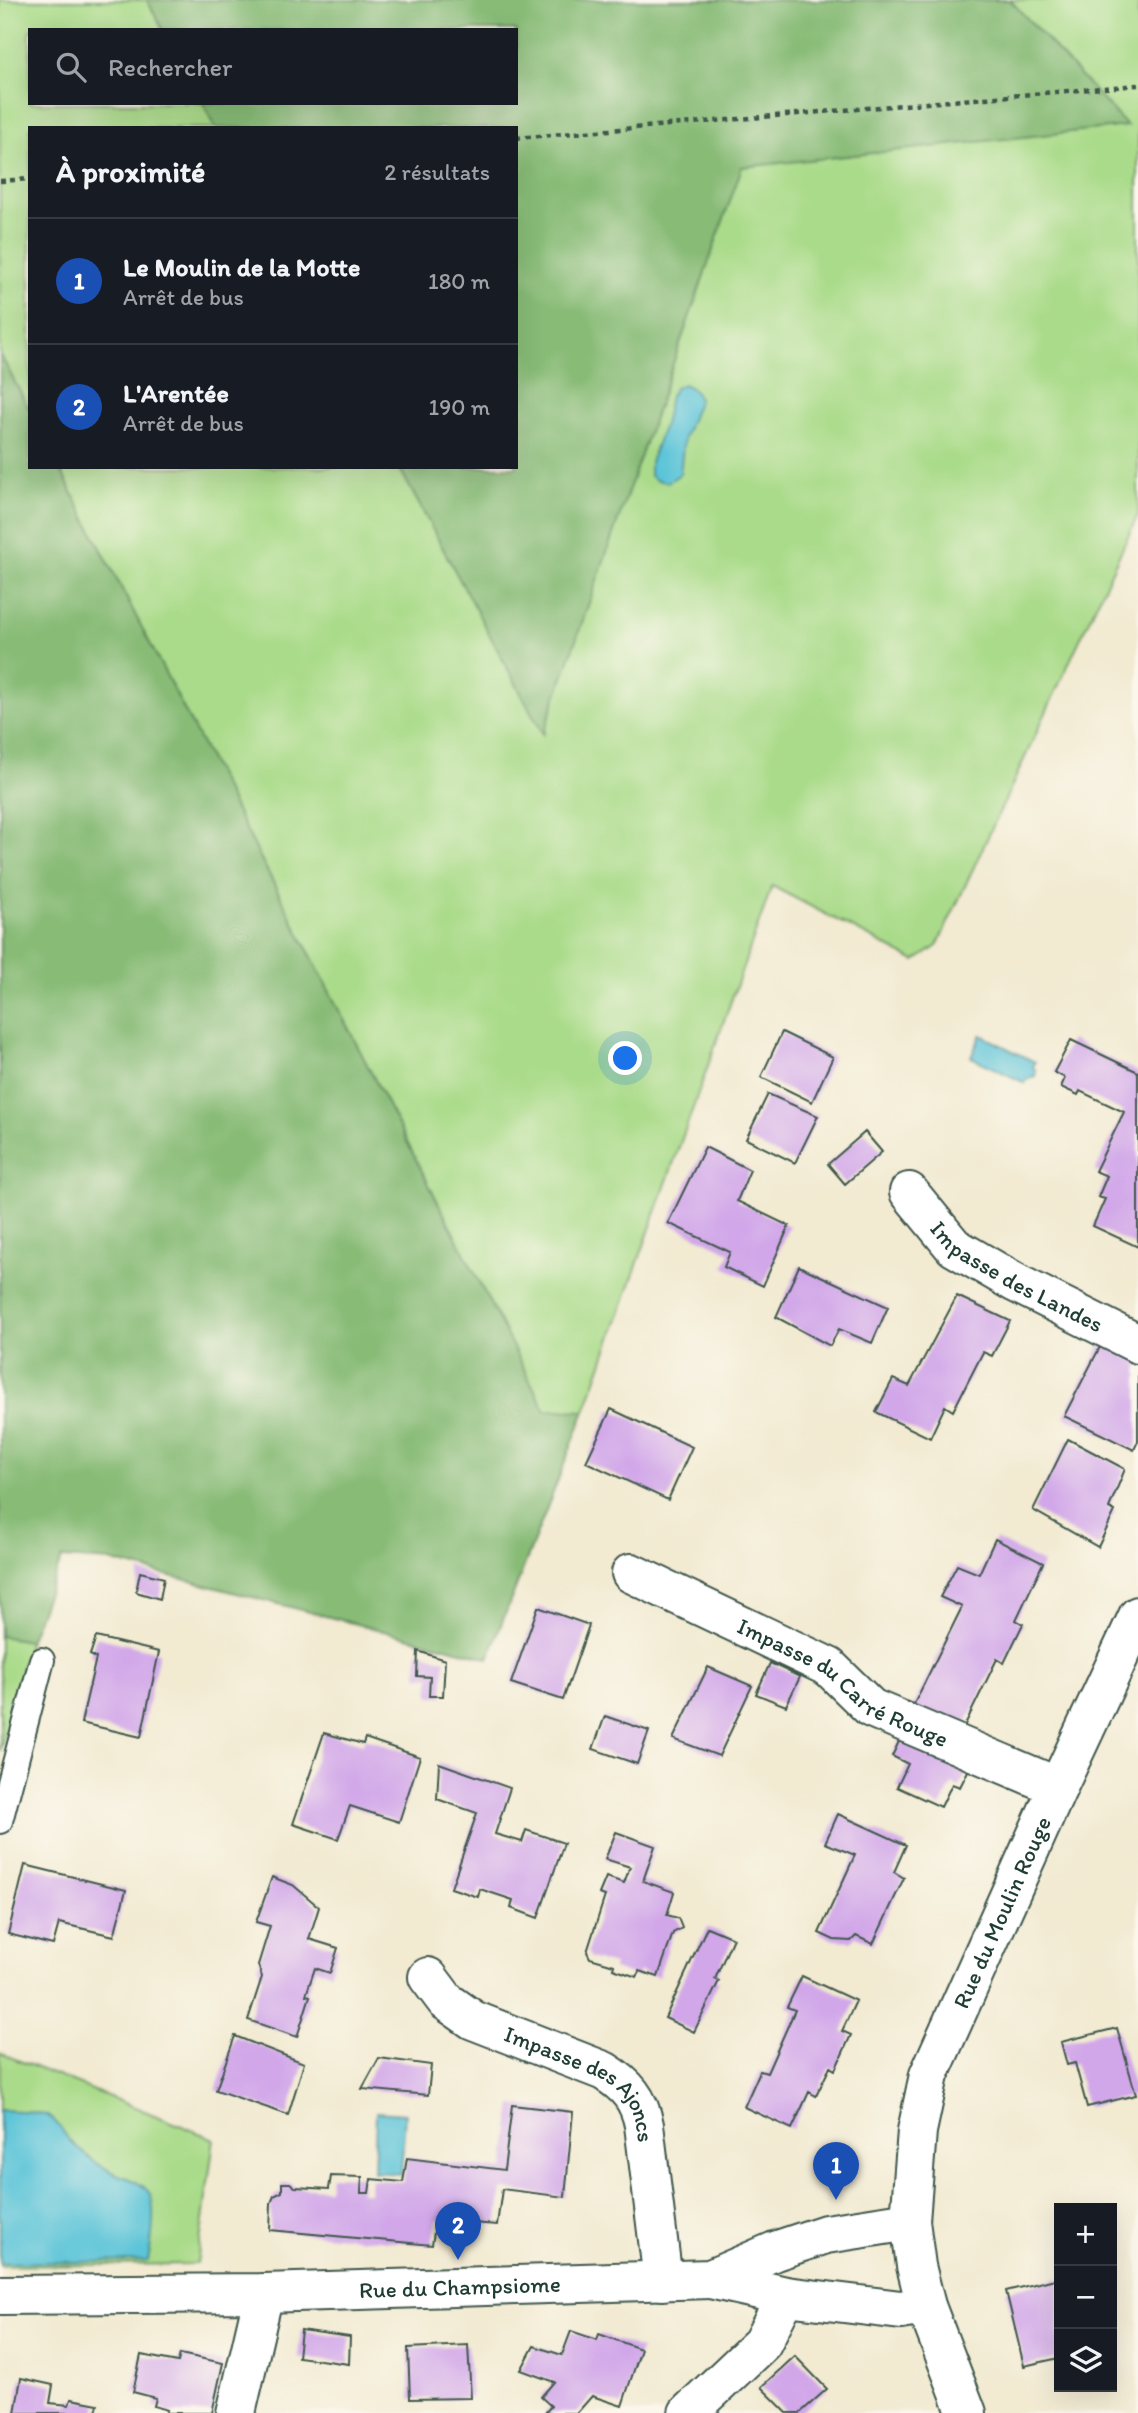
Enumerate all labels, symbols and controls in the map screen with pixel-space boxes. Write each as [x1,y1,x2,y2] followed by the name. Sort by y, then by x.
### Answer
[28,28,518,105] search box
[52,48,90,86] icon: search
[108,51,232,83] text: Rechercher
[56,153,205,190] text: À proximité
[384,158,490,186] text: 2 résultats
[123,251,360,283] text: Le Moulin de la Motte
[74,267,84,295] text: 1
[428,267,490,295] text: 180 m
[123,283,244,311] text: Arrêt de bus
[123,377,229,409] text: L'Arentée
[73,393,85,421] text: 2
[429,393,490,421] text: 190 m
[123,409,244,437] text: Arrêt de bus
[608,1041,642,1075] your location
[924,1215,1108,1338] street label: Impasse des Landes
[733,1612,953,1753] street label: Impasse du Carré Rouge
[947,1812,1057,2013] street label: Rue du Moulin Rouge
[500,2020,660,2144] street label: Impasse des Ajoncs
[813,2142,859,2200] pin: 1
[435,2202,481,2260] pin: 2
[1054,2203,1117,2392] map controls
[1054,2203,1117,2266] button: +
[1054,2266,1117,2329] button: −
[359,2270,561,2304] street label: Rue du Champsiome
[1054,2329,1117,2392] button: layers

